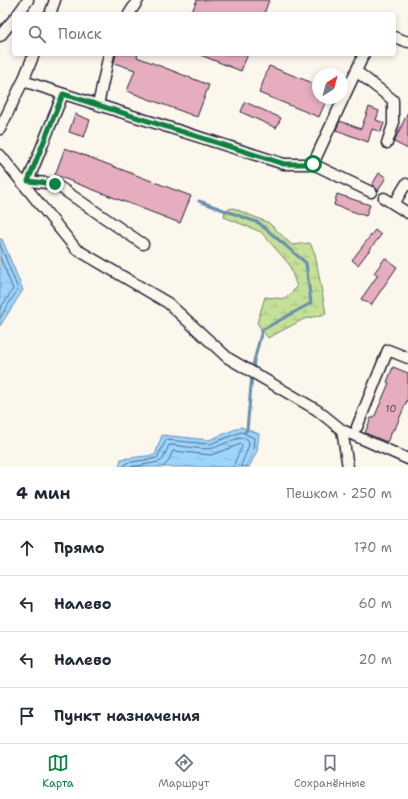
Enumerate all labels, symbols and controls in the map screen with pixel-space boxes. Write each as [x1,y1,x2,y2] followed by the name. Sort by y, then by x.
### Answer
[12,12,396,56] search box
[26,23,48,45] icon: search
[58,24,102,44] text: Поиск
[312,68,348,104] north arrow
[304,155,322,173] route start
[46,175,64,193] route end
[386,402,396,415] house number: 10
[16,482,71,504] text: 4 мин
[286,485,392,502] text: Пешком · 250 m
[16,537,38,559] icon: ahead
[54,538,104,558] text: Прямо
[354,539,392,556] text: 170 m
[16,593,38,615] icon: left
[54,594,112,614] text: Налево
[359,595,392,612] text: 60 m
[16,649,38,671] icon: left
[54,650,112,670] text: Налево
[359,651,392,668] text: 20 m
[16,705,38,727] icon: arrive
[54,706,200,726] text: Пункт назначения
[42,752,74,791] tab: Карта
[158,752,209,791] tab: Маршрут
[294,752,366,791] tab: Сохранённые

